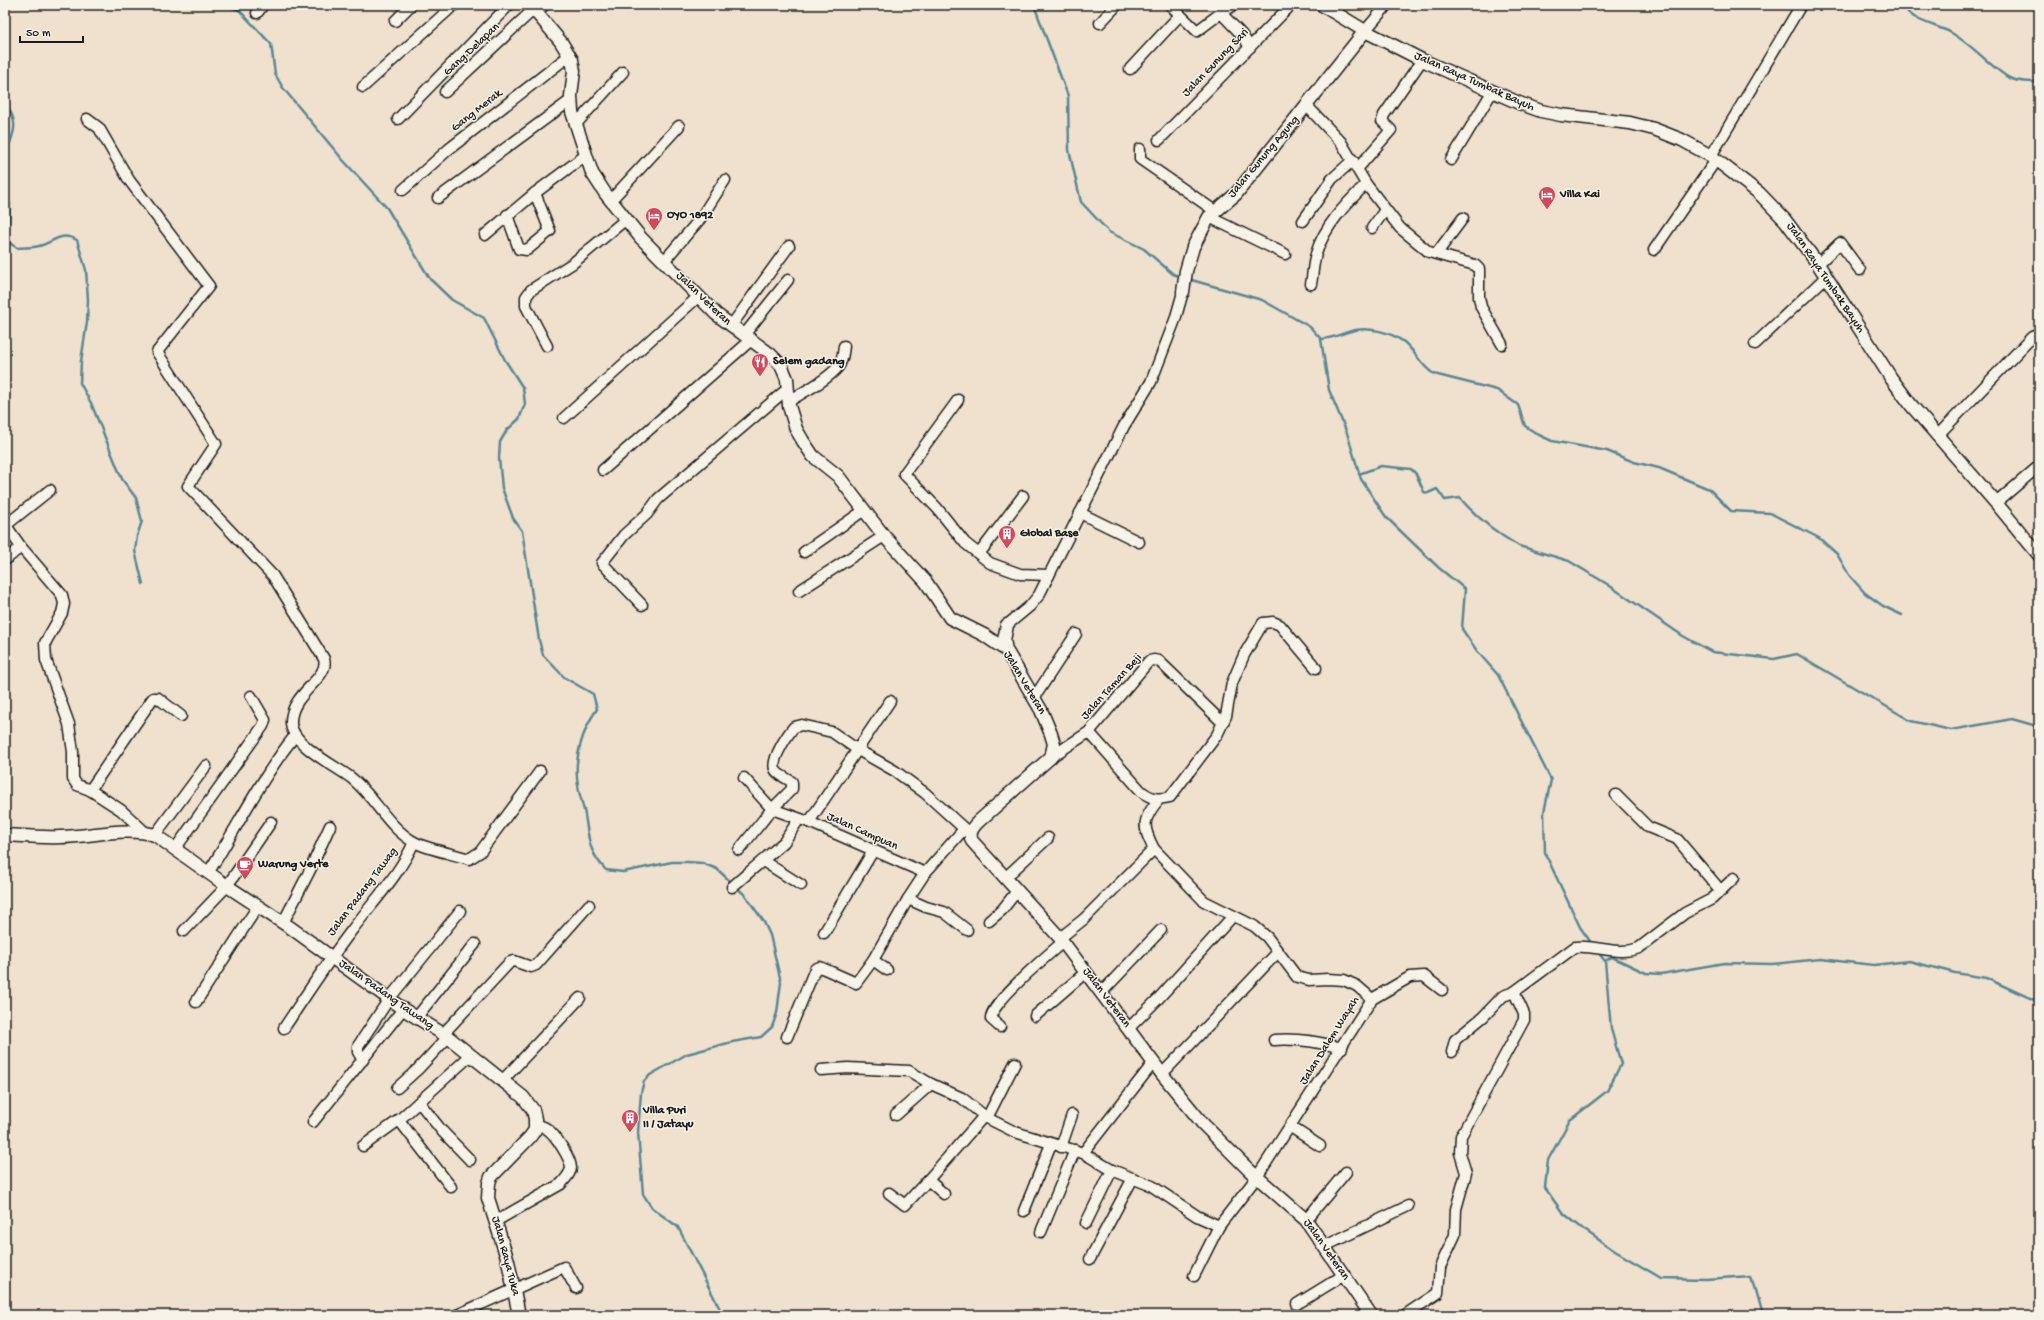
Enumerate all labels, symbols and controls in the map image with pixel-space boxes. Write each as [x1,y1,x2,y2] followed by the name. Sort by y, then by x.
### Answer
[20,18,83,44] scale bar
[441,20,503,79] street label: Gang Delapan
[1180,26,1253,100] street label: Jalan Gunung Sari
[26,27,51,41] text: 50 m
[1412,49,1537,115] street label: Jalan Raya Tumbak Bayuh
[449,86,506,135] street label: Gang Merak
[1226,113,1303,201] street label: Jalan Gunung Agung
[1537,185,1557,210] hotel icon: Villa Kai
[1559,188,1600,202] place label: Villa Kai
[644,206,664,231] hotel icon: OYO 1892
[667,209,713,223] place label: OYO 1892
[1783,220,1867,336] street label: Jalan Raya Tumbak Bayuh
[672,269,734,329] street label: Jalan Veteran
[750,352,770,377] restaurant icon: Selem gadang
[773,355,845,369] place label: Selem gadang
[997,524,1017,549] building icon: Global Base
[1020,527,1079,541] place label: Global Base
[1000,649,1049,717] street label: Jalan Veteran
[1079,651,1146,723] street label: Jalan Taman Beji
[824,810,900,854] street label: Jalan Campuan
[325,845,401,939] street label: Jalan Padang Tawag
[235,855,255,880] cafe icon: Warung Verte
[257,858,329,872] place label: Warung Verte
[336,957,436,1033] street label: Jalan Padang Tawang
[1079,965,1133,1031] street label: Jalan Veteran
[1297,994,1363,1088] street label: Jalan Dalem Wayah
[642,1104,694,1132] place label: Villa Puri II / Jatayu
[620,1108,640,1133] building icon: Villa Puri II / Jatayu
[488,1215,522,1297] street label: Jalan Raya Tuka
[1300,1217,1352,1284] street label: Jalan Veteran

